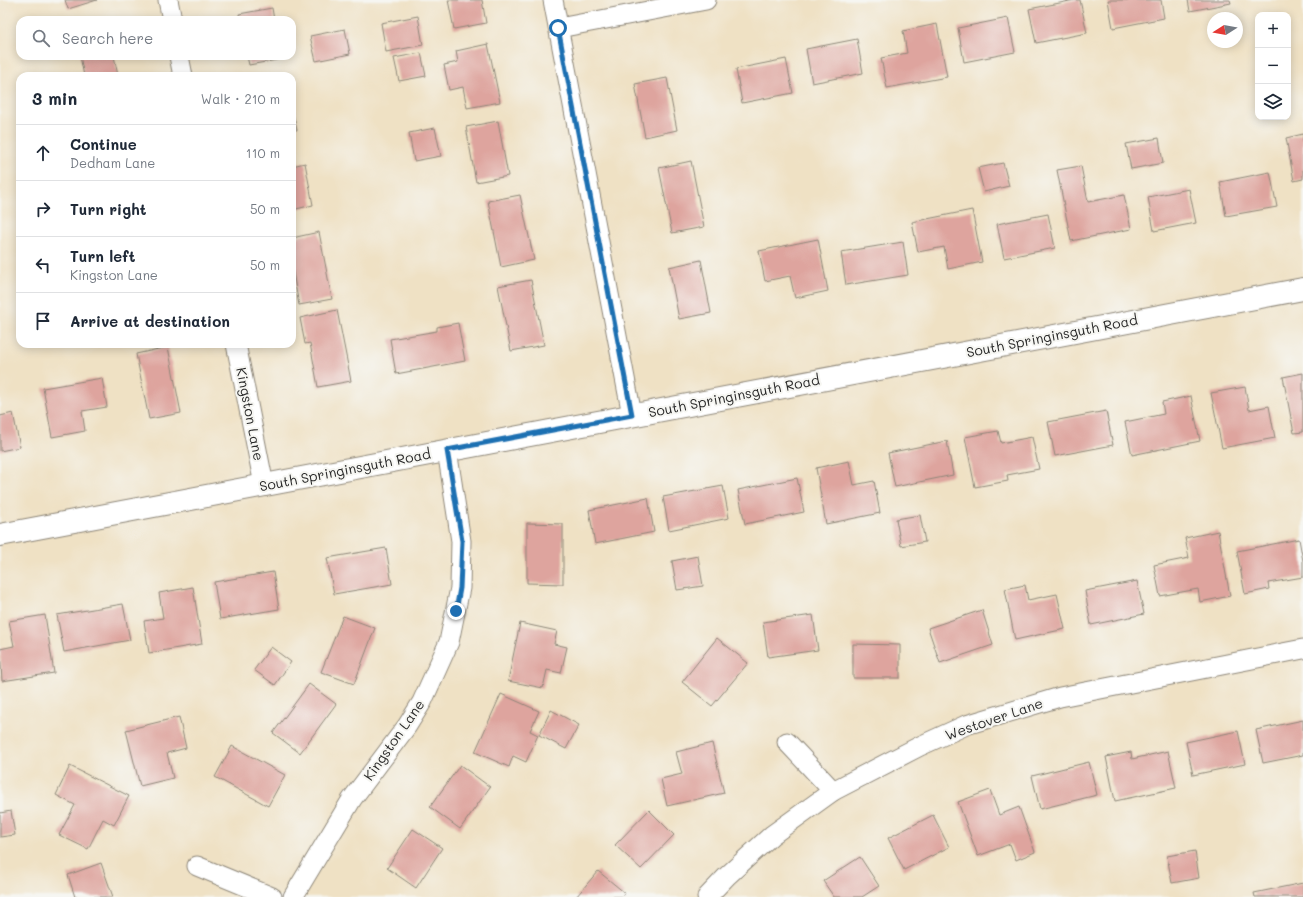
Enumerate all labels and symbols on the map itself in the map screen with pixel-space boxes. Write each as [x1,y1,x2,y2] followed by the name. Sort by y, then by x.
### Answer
[1207,12,1243,48] north arrow
[549,19,567,37] route start
[965,310,1139,361] street label: South Springinsguth Road
[232,366,269,462] street label: Kingston Lane
[647,370,821,421] street label: South Springinsguth Road
[258,444,432,495] street label: South Springinsguth Road
[447,602,465,620] route end
[942,693,1045,744] street label: Westover Lane
[359,695,429,784] street label: Kingston Lane

